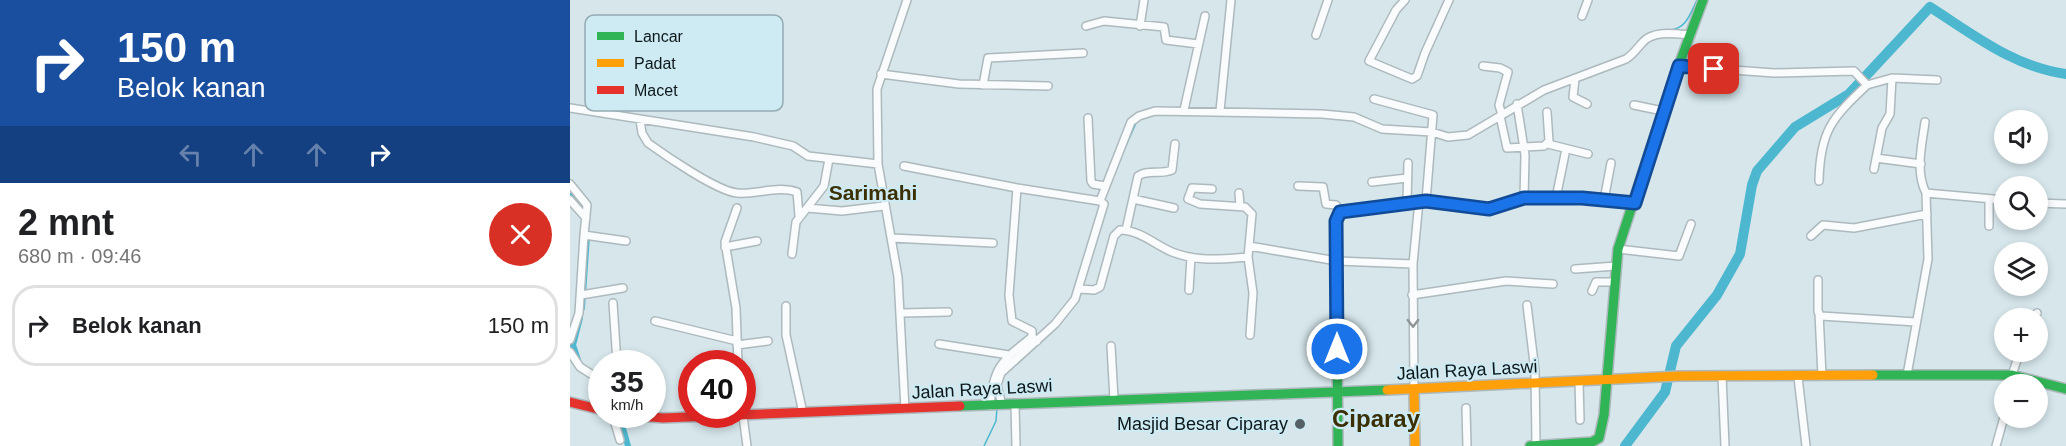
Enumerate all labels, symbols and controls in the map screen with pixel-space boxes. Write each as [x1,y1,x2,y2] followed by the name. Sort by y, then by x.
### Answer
[585,15,783,111] legend
[18,24,96,102] icon: right
[117,24,236,71] text: 150 m
[634,28,684,45] text: Lancar
[1688,43,1739,94] pin
[1697,52,1730,85] icon: arrive
[634,55,676,72] text: Padat
[117,73,266,103] text: Belok kanan
[634,82,678,99] text: Macet
[1994,110,2048,428] map controls
[1994,110,2048,164] button: sound
[174,138,207,171] icon: left
[237,138,270,171] icon: ahead
[300,138,333,171] icon: ahead
[363,138,396,171] icon: right
[1994,176,2048,230] button: search
[829,181,917,204] district label: Sarimahi
[18,202,114,243] text: 2 mnt
[489,203,552,266] button: close
[1994,242,2048,296] button: layers
[18,245,141,267] text: 680 m · 09:46
[1994,308,2048,362] button: +
[21,309,54,342] icon: right
[72,313,202,338] text: Belok kanan
[488,313,549,338] text: 150 m
[1305,317,1369,381] position arrow
[1407,318,1419,327] one-way arrow
[678,350,756,428] speed limit sign: 40
[1396,356,1538,384] street label: Jalan Raya Laswi
[610,365,644,398] text: 35
[1994,374,2048,428] button: −
[911,375,1053,403] street label: Jalan Raya Laswi
[611,396,643,413] text: km/h
[1332,405,1421,432] district label: Ciparay
[1117,414,1288,434] place label: Masjid Besar Ciparay
[1293,417,1307,431] marker: Masjid Besar Ciparay

